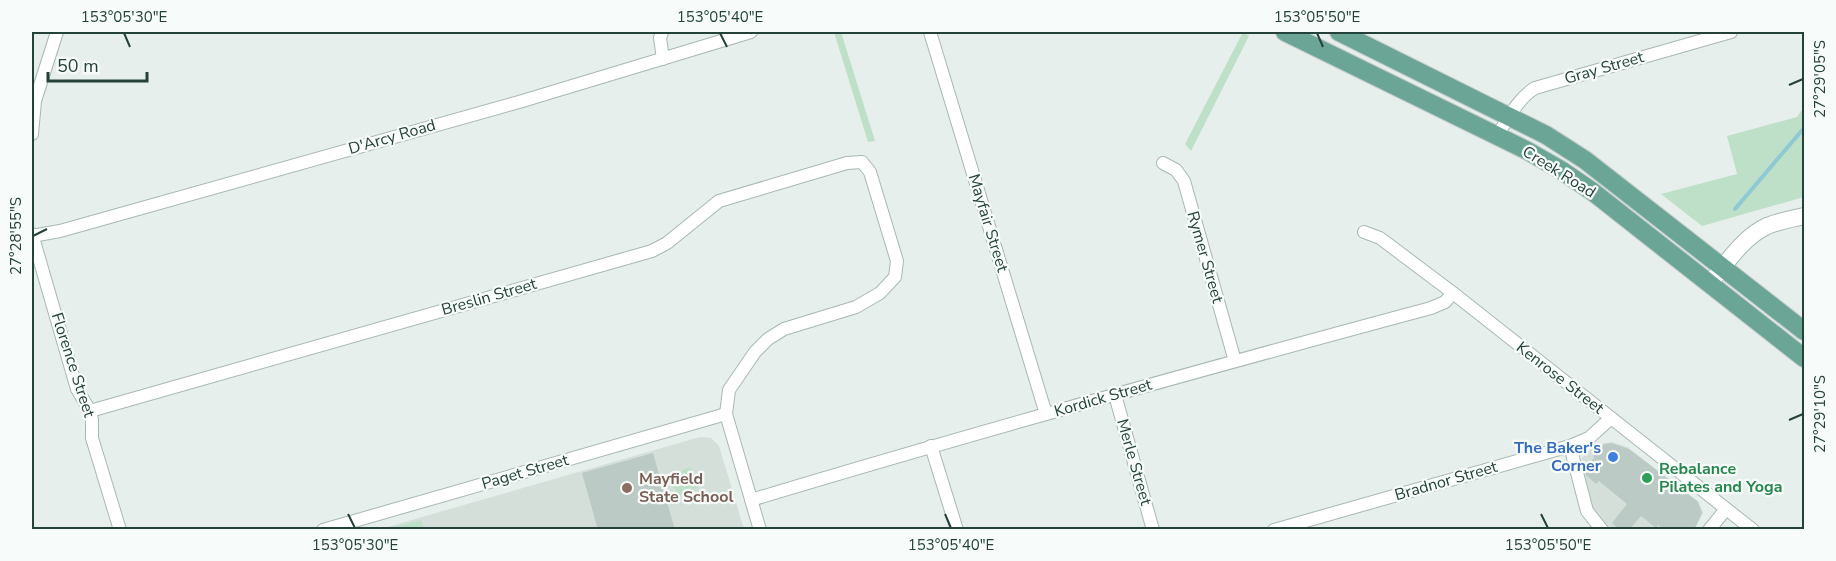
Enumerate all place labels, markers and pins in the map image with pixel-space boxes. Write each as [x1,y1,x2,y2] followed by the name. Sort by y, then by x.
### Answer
[1514,437,1602,477] place label: The Baker's Corner
[1606,450,1620,464] marker: The Baker's Corner
[1659,458,1782,498] place label: Rebalance Pilates and Yoga
[639,468,734,508] place label: Mayfield State School
[1640,471,1654,485] marker: Rebalance Pilates and Yoga
[620,481,634,495] marker: Mayfield State School

